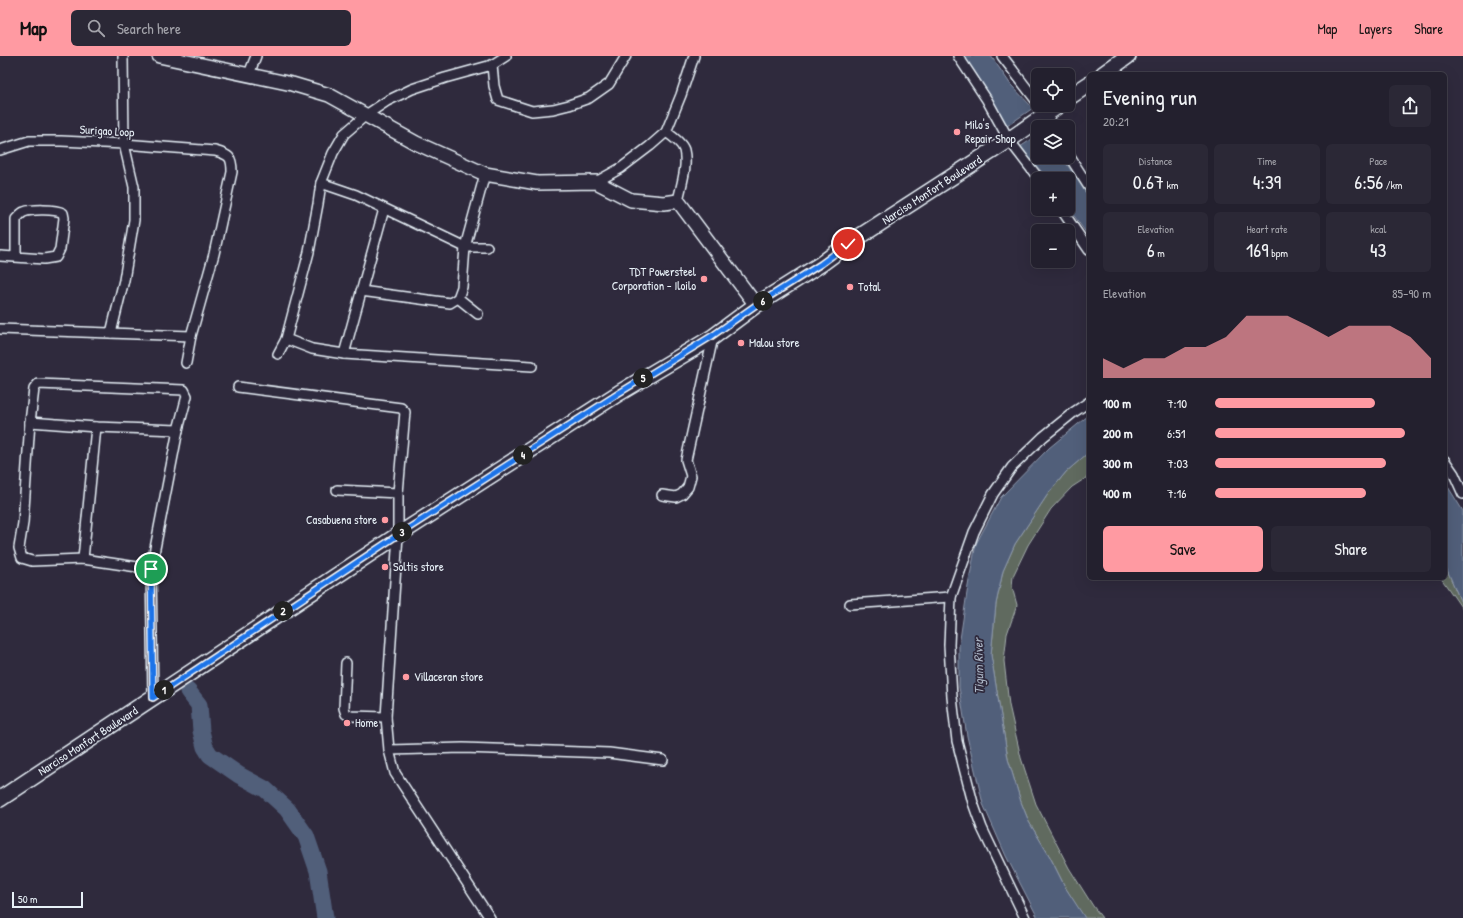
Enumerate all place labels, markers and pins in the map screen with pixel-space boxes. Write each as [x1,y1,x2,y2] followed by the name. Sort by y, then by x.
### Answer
[965,116,1016,147] place label: Milo's Repair Shop
[952,127,962,137] marker: Milo's Repair Shop
[831,227,865,261] pin
[612,263,697,294] place label: TDT Powersteel Corporation - Iloilo
[699,274,709,284] marker: TDT Powersteel Corporation - Iloilo
[858,278,881,295] place label: Total
[845,282,855,292] marker: Total
[753,291,773,311] pin: 6
[749,334,800,351] place label: Malou store
[736,338,746,348] marker: Malou store
[633,368,653,388] pin: 5
[513,445,533,465] pin: 4
[306,511,377,528] place label: Casabuena store
[380,515,390,525] marker: Casabuena store
[392,522,412,542] pin: 3
[134,552,168,586] pin
[393,558,444,575] place label: Soltis store
[380,562,390,572] marker: Soltis store
[273,601,293,621] pin: 2
[414,668,483,685] place label: Villaceran store
[401,672,411,682] marker: Villaceran store
[154,680,174,700] pin: 1
[355,714,379,731] place label: Home
[342,718,352,728] marker: Home

